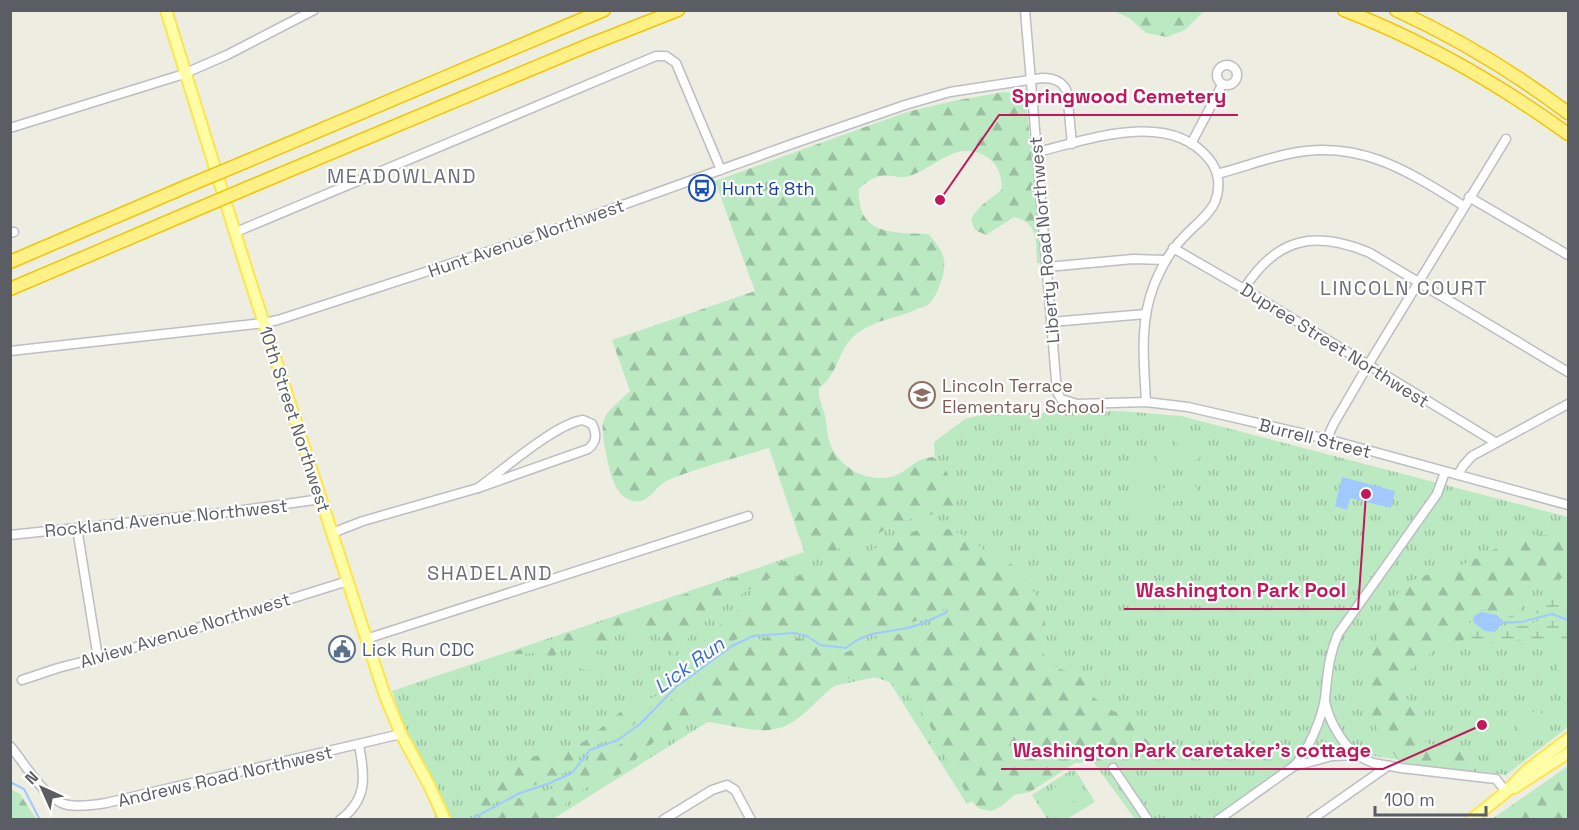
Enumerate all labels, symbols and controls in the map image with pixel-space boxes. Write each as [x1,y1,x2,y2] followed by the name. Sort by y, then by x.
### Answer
[999,77,1238,115] callout: Springwood Cemetery
[1012,83,1226,109] text: Springwood Cemetery
[1023,136,1065,344] street label: Liberty Road Northwest
[327,163,477,189] district label: MEADOWLAND
[687,173,717,203] bus stop icon: Hunt & 8th
[722,177,815,200] place label: Hunt & 8th
[425,194,627,282] street label: Hunt Avenue Northwest
[1320,275,1488,301] district label: LINCOLN COURT
[1236,277,1434,413] street label: Dupree Street Northwest
[254,323,336,515] street label: 10th Street Northwest
[942,374,1105,418] place label: Lincoln Terrace Elementary School
[907,380,937,410] school or university icon: Lincoln Terrace Elementary School
[1256,413,1374,463] street label: Burrell Street
[43,494,289,542] street label: Rockland Avenue Northwest
[427,560,553,586] district label: SHADELAND
[1124,571,1358,609] callout: Washington Park Pool
[1136,577,1346,603] text: Washington Park Pool
[77,587,293,673] street label: Alview Avenue Northwest
[649,630,730,699] water label: Lick Run
[327,634,357,664] public building icon: Lick Run CDC
[362,638,474,661] place label: Lick Run CDC
[1001,731,1383,769] callout: Washington Park caretaker's cottage
[1013,737,1371,763] text: Washington Park caretaker's cottage
[115,740,335,812] street label: Andrews Road Northwest
[12,758,72,818] north arrow
[21,767,43,789] text: N
[1375,779,1486,817] scale bar
[1384,788,1435,811] text: 100 m

